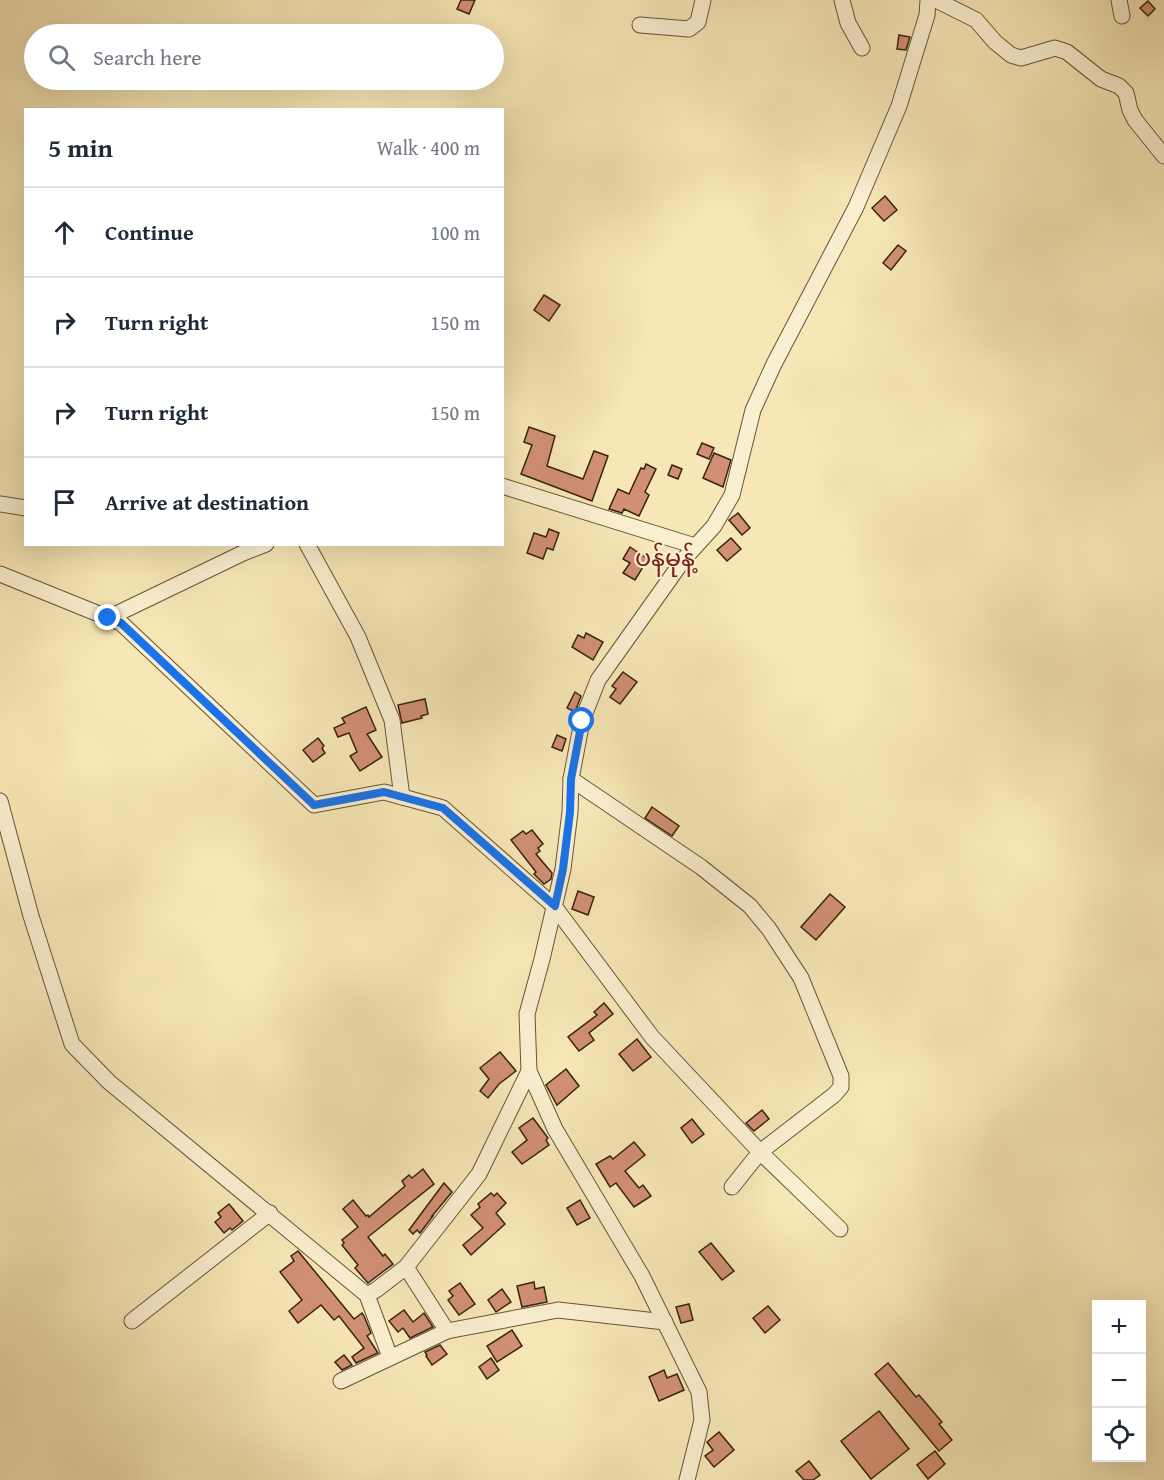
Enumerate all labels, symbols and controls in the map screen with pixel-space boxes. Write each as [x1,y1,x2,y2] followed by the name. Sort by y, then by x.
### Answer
[24,24,504,90] search box
[45,41,78,74] icon: search
[93,41,202,73] text: Search here
[48,128,113,167] text: 5 min
[377,133,480,162] text: Walk · 400 m
[48,216,81,249] icon: ahead
[105,216,194,248] text: Continue
[430,218,480,247] text: 100 m
[48,306,81,339] icon: right
[105,306,208,338] text: Turn right
[430,308,480,337] text: 150 m
[48,396,81,429] icon: right
[105,396,208,428] text: Turn right
[430,398,480,427] text: 150 m
[48,486,81,519] icon: arrive
[105,486,309,518] text: Arrive at destination
[635,540,698,577] district label: ပန်မုန့်
[94,604,120,630] route end
[568,707,594,733] route start
[1092,1300,1146,1462] map controls
[1092,1300,1146,1354] button: +
[1092,1354,1146,1408] button: −
[1092,1408,1146,1462] button: locate

